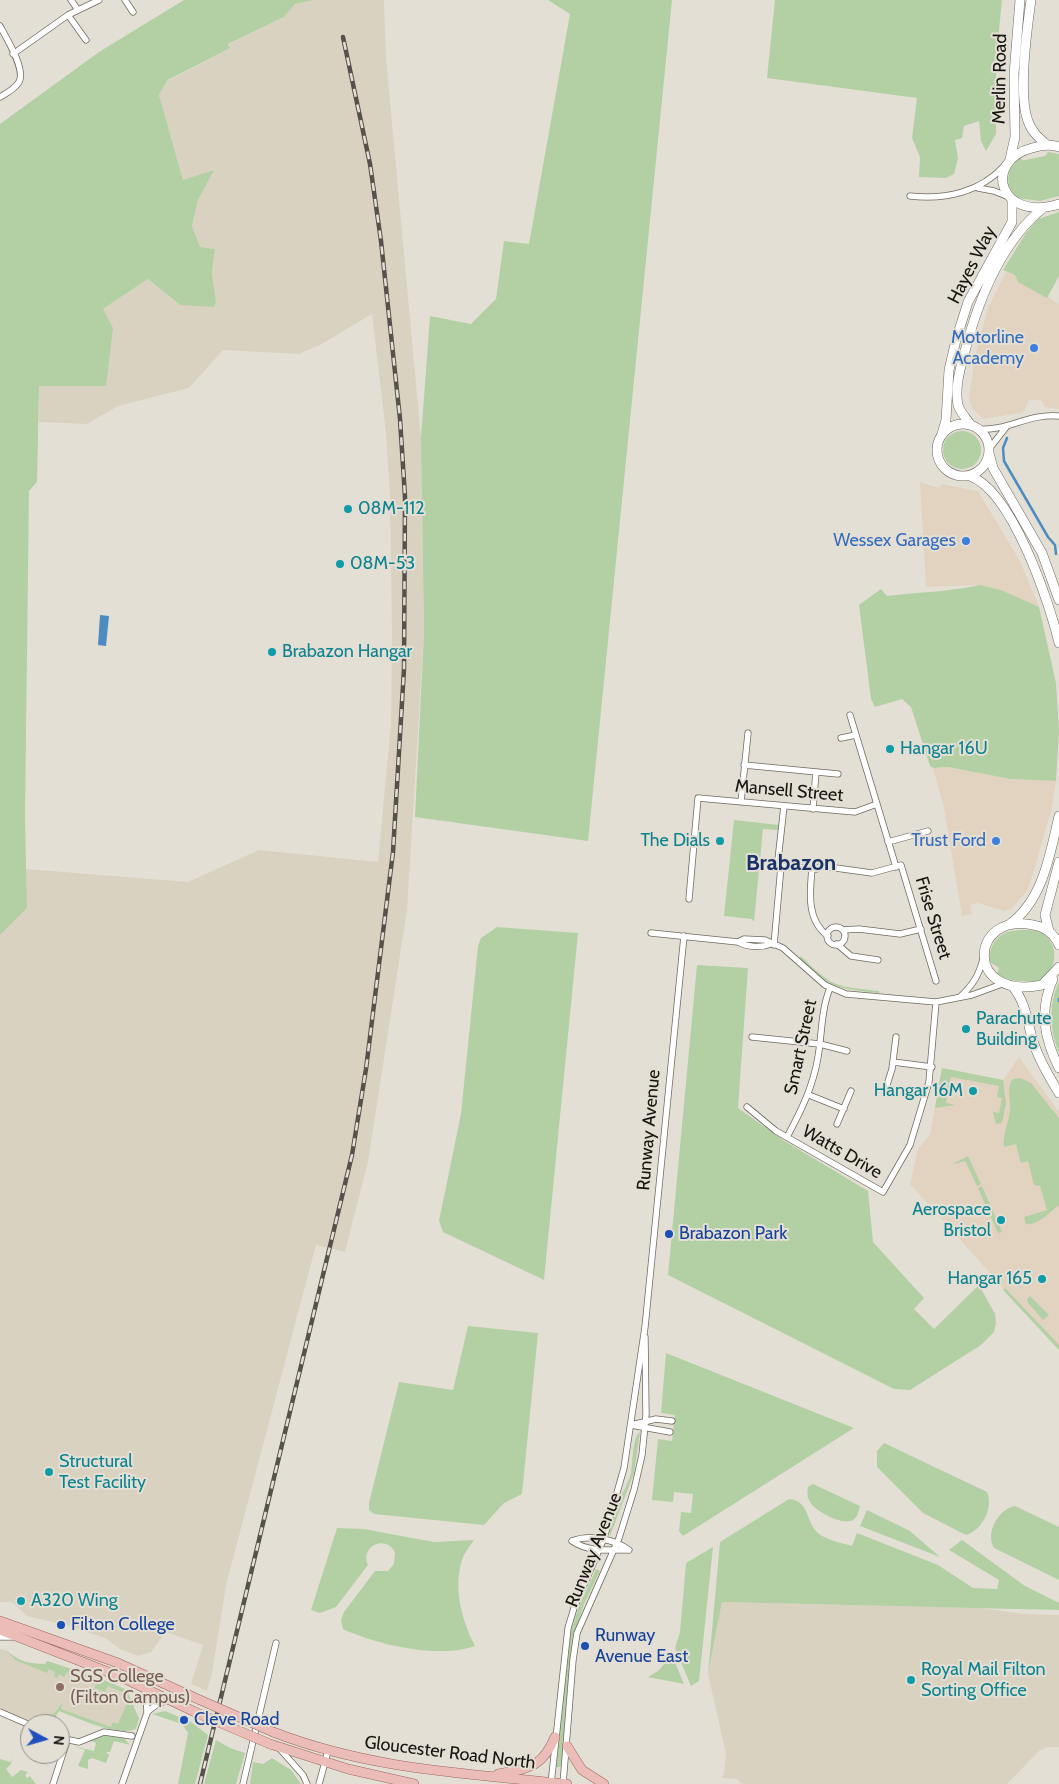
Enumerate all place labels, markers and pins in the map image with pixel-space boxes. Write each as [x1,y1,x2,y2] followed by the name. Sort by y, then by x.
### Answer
[951,327,1024,369] place label: Motorline Academy
[1028,342,1040,354] marker: Motorline Academy
[358,498,425,520] place label: 08M-112
[342,503,354,515] marker: 08M-112
[833,530,956,552] place label: Wessex Garages
[960,535,972,547] marker: Wessex Garages
[350,553,415,575] place label: 08M-53
[334,558,346,570] marker: 08M-53
[282,641,412,663] place label: Brabazon Hangar
[266,646,278,658] marker: Brabazon Hangar
[900,738,988,760] place label: Hangar 16U
[884,743,896,755] marker: Hangar 16U
[640,830,710,852] place label: The Dials
[911,830,986,852] place label: Trust Ford
[714,835,726,847] marker: The Dials
[990,835,1002,847] marker: Trust Ford
[976,1008,1051,1050] place label: Parachute Building
[960,1023,972,1035] marker: Parachute Building
[874,1080,963,1102] place label: Hangar 16M
[967,1085,979,1097] marker: Hangar 16M
[912,1199,991,1242] place label: Aerospace Bristol
[995,1214,1007,1226] marker: Aerospace Bristol
[679,1223,787,1245] place label: Brabazon Park
[663,1228,675,1240] marker: Brabazon Park
[948,1268,1032,1290] place label: Hangar 165
[1036,1273,1048,1285] marker: Hangar 165
[59,1451,146,1494] place label: Structural Test Facility
[43,1466,55,1478] marker: Structural Test Facility
[31,1590,118,1612] place label: A320 Wing
[15,1595,27,1607] marker: A320 Wing
[71,1614,175,1636] place label: Filton College
[55,1619,67,1631] marker: Filton College
[595,1625,688,1668] place label: Runway Avenue East
[579,1640,591,1652] marker: Runway Avenue East
[921,1659,1046,1702] place label: Royal Mail Filton Sorting Office
[70,1666,190,1708] place label: SGS College (Filton Campus)
[905,1674,917,1686] marker: Royal Mail Filton Sorting Office
[54,1681,66,1693] marker: SGS College (Filton Campus)
[194,1709,279,1731] place label: Cleve Road
[178,1714,190,1726] marker: Cleve Road

